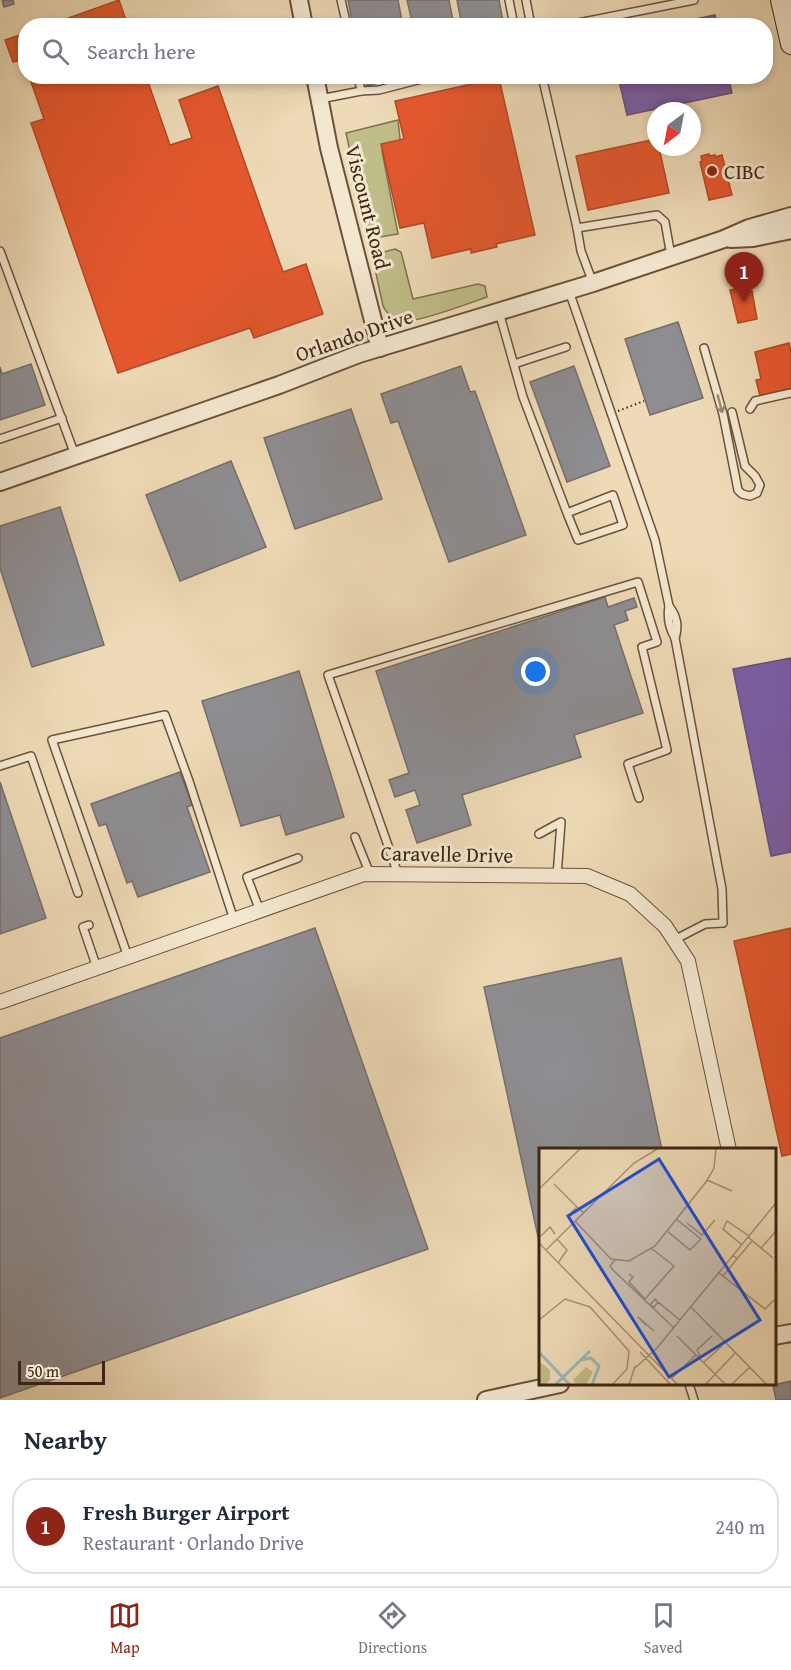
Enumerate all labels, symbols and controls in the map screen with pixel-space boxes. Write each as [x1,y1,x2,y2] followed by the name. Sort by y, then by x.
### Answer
[18,18,773,84] search box
[39,35,72,68] icon: search
[87,35,196,67] text: Search here
[647,102,701,156] north arrow
[338,142,399,273] street label: Viscount Road
[724,156,765,187] place label: CIBC
[705,164,719,178] marker: CIBC
[724,252,764,302] pin: 1
[291,300,417,370] street label: Orlando Drive
[715,394,726,413] one-way arrow
[521,657,550,686] your location
[380,837,514,871] street label: Caravelle Drive
[539,1148,776,1385] inset map
[18,1358,105,1386] scale bar
[27,1359,59,1383] text: 50 m
[24,1420,107,1459] text: Nearby
[83,1496,290,1528] text: Fresh Burger Airport
[40,1512,51,1541] text: 1
[715,1512,765,1541] text: 240 m
[83,1528,304,1557] text: Restaurant · Orlando Drive
[108,1599,141,1659] tab: Map
[358,1599,427,1659] tab: Directions
[644,1599,683,1659] tab: Saved

